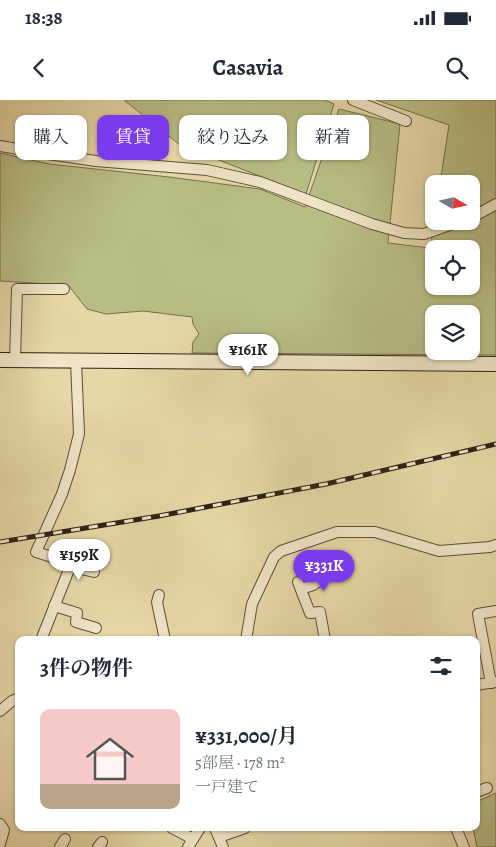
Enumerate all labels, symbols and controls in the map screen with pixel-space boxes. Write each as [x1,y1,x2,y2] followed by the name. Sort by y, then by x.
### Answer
[25,5,63,31] text: 18:38
[213,53,283,83] text: Casavia
[25,54,53,82] icon: back
[443,54,471,82] icon: search
[15,115,87,160] chip: 購入
[97,115,169,160] chip: 賃貸
[179,115,287,160] chip: 絞り込み
[297,115,369,160] chip: 新着
[425,175,480,230] north arrow
[425,175,480,360] map controls
[425,240,480,295] button: locate
[425,305,480,360] button: layers
[213,334,283,376] pin: ¥161K
[229,339,267,361] text: ¥161K
[44,538,114,581] pin: ¥159K
[59,544,99,566] text: ¥159K
[289,550,359,592] pin: ¥331K
[304,555,344,577] text: ¥331K
[427,652,455,680] icon: filters
[40,654,133,682] text: 3件の物件
[195,722,298,750] text: ¥331,000/月
[80,729,140,789] icon: home
[195,752,285,774] text: 5部屋 · 178 m²
[195,776,259,798] text: 一戸建て

